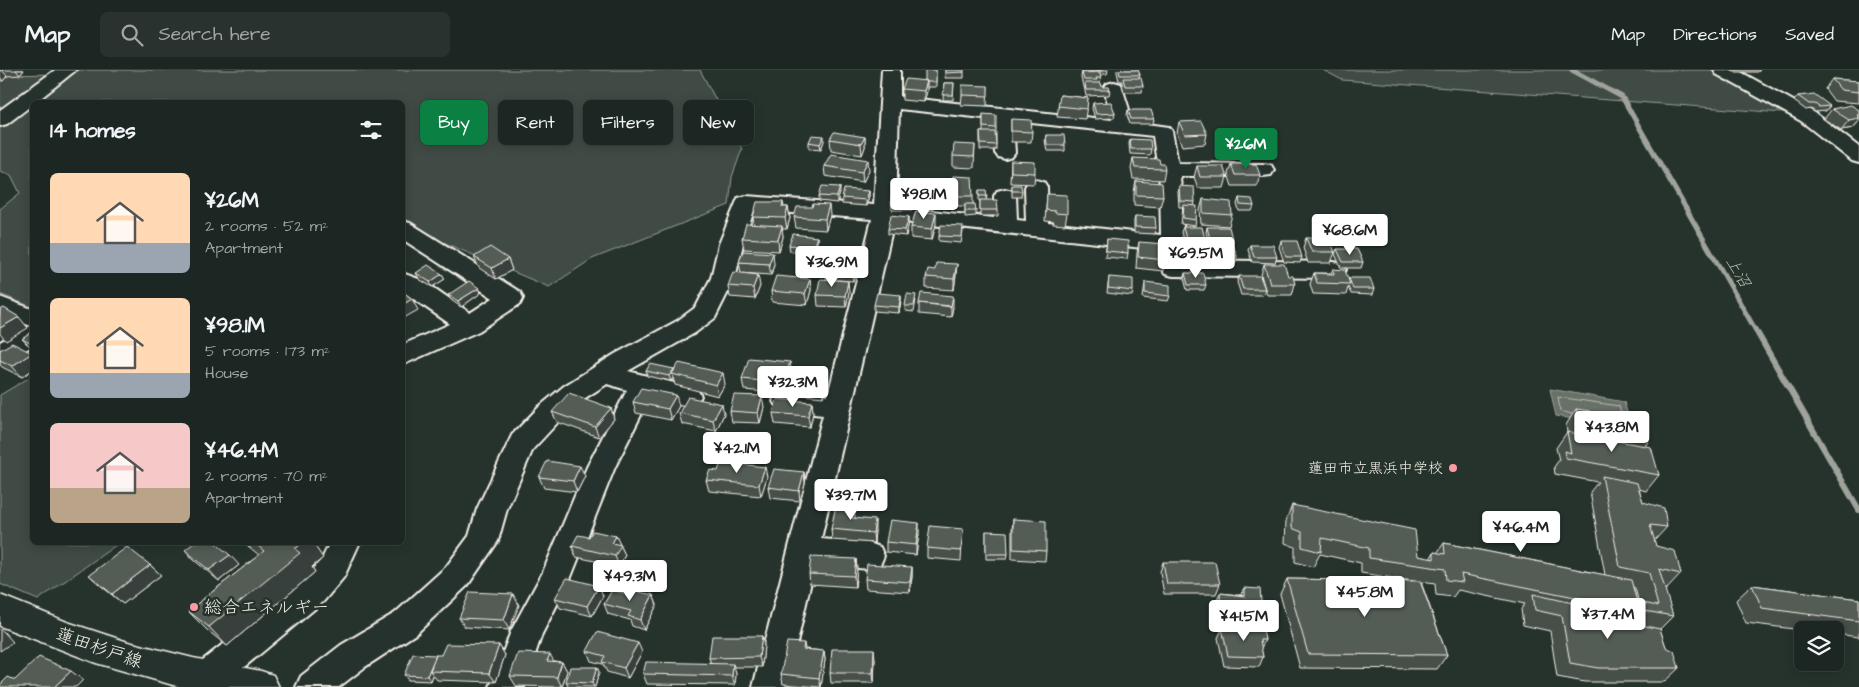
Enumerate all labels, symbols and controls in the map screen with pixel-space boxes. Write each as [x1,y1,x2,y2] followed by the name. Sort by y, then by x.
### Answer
[100,12,450,57] search box
[25,18,70,52] text: Map
[118,21,146,49] icon: search
[158,21,271,48] text: Search here
[1611,22,1645,47] text: Map
[1673,22,1757,47] text: Directions
[1785,22,1834,47] text: Saved
[420,100,488,145] chip: Buy
[498,100,573,145] chip: Rent
[583,100,673,145] chip: Filters
[683,100,754,145] chip: New
[50,116,136,145] text: 14 homes
[357,116,385,144] icon: filters
[1216,128,1276,170] pin: ¥26M
[1226,133,1266,155] text: ¥26M
[883,178,965,220] pin: ¥98.1M
[901,183,947,205] text: ¥98.1M
[205,186,259,215] text: ¥26M
[90,193,150,253] icon: home
[1309,214,1391,256] pin: ¥68.6M
[205,215,328,237] text: 2 rooms · 52 m²
[1323,219,1377,241] text: ¥68.6M
[1155,236,1237,279] pin: ¥69.5M
[205,237,283,259] text: Apartment
[1169,242,1223,264] text: ¥69.5M
[791,246,873,288] pin: ¥36.9M
[806,251,858,273] text: ¥36.9M
[1720,253,1757,293] water label: 上沼
[205,311,265,340] text: ¥98.1M
[90,318,150,378] icon: home
[205,340,330,362] text: 5 rooms · 173 m²
[205,362,249,384] text: House
[752,366,834,408] pin: ¥32.3M
[768,371,818,393] text: ¥32.3M
[1571,410,1653,453] pin: ¥43.8M
[1585,416,1639,438] text: ¥43.8M
[696,432,778,474] pin: ¥42.1M
[205,436,278,465] text: ¥46.4M
[714,437,760,459] text: ¥42.1M
[90,443,150,503] icon: home
[1308,458,1443,479] place label: 蓮田市立黒浜中学校
[1447,462,1459,474] marker: 蓮田市立黒浜中学校
[205,465,328,487] text: 2 rooms · 70 m²
[810,478,892,521] pin: ¥39.7M
[825,484,877,506] text: ¥39.7M
[205,487,283,509] text: Apartment
[1480,510,1562,553] pin: ¥46.4M
[1493,516,1549,538] text: ¥46.4M
[589,560,671,602] pin: ¥49.3M
[604,565,656,587] text: ¥49.3M
[1324,576,1406,618] pin: ¥45.8M
[1337,581,1393,603] text: ¥45.8M
[204,595,329,620] place label: 総合エネルギー
[1567,598,1649,640] pin: ¥37.4M
[1203,600,1285,642] pin: ¥41.5M
[188,601,200,613] marker: 総合エネルギー
[1582,603,1634,625] text: ¥37.4M
[1220,605,1268,627] text: ¥41.5M
[1794,621,1844,671] map controls
[1794,621,1844,671] button: layers
[52,622,146,674] street label: 蓮田杉戸線

